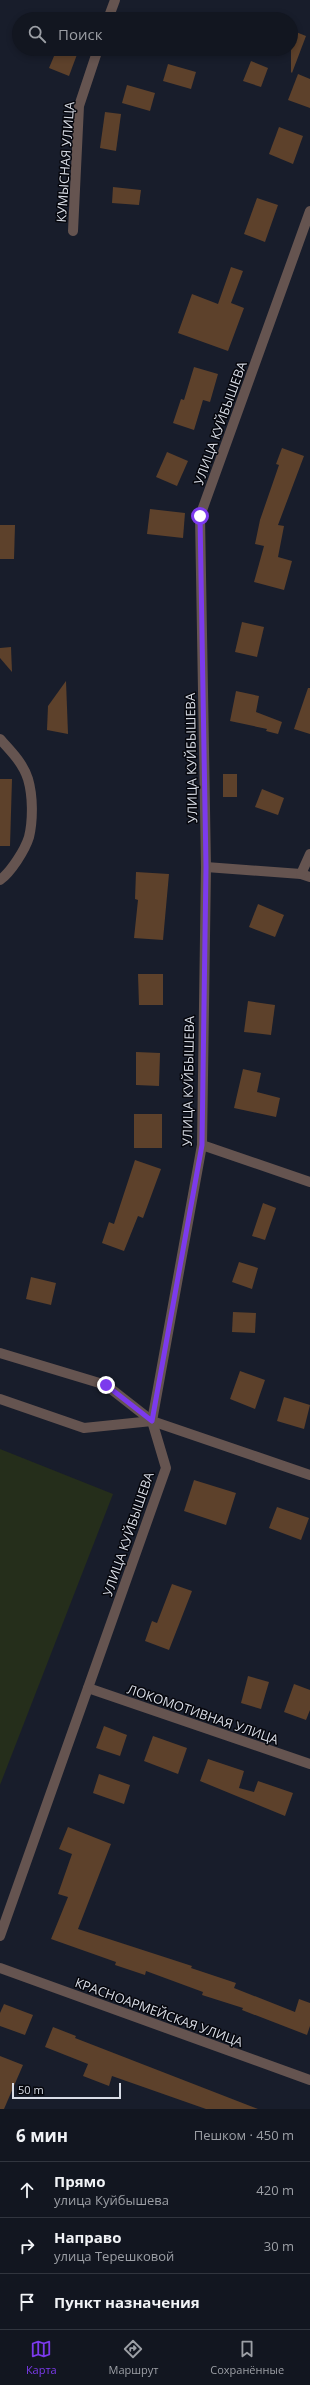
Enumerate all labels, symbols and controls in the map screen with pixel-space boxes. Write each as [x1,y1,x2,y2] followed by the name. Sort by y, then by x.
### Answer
[12,12,298,56] search box
[26,23,48,45] icon: search
[58,24,102,44] text: Поиск
[52,100,78,223] street label: КУМЫСНАЯ УЛИЦА
[189,358,251,487] street label: УЛИЦА КУЙБЫШЕВА
[191,507,209,525] route start
[181,692,201,823] street label: УЛИЦА КУЙБЫШЕВА
[178,1015,198,1146] street label: УЛИЦА КУЙБЫШЕВА
[97,1376,115,1394] route end
[98,1469,158,1599] street label: УЛИЦА КУЙБЫШЕВА
[125,1680,282,1749] street label: ЛОКОМОТИВНАЯ УЛИЦА
[73,1973,246,2051] street label: КРАСНОАРМЕЙСКАЯ УЛИЦА
[12,2081,121,2100] scale bar
[18,2082,44,2097] text: 50 m
[16,2124,68,2147] text: 6 мин
[194,2126,294,2144] text: Пешком · 450 m
[54,2171,106,2191] text: Прямо
[16,2179,38,2201] icon: ahead
[256,2181,294,2199] text: 420 m
[54,2191,169,2209] text: улица Куйбышева
[54,2227,122,2247] text: Направо
[16,2235,38,2257] icon: right
[264,2237,294,2255] text: 30 m
[54,2247,174,2265] text: улица Терешковой
[16,2291,38,2313] icon: arrive
[54,2292,200,2312] text: Пункт назначения
[26,2338,57,2377] tab: Карта
[109,2338,158,2377] tab: Маршрут
[210,2338,284,2377] tab: Сохранённые

